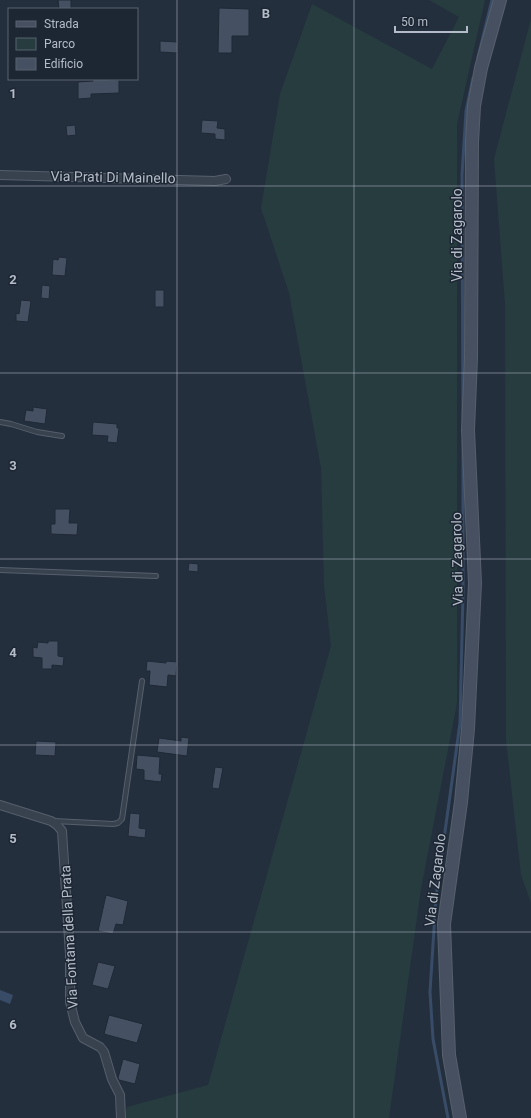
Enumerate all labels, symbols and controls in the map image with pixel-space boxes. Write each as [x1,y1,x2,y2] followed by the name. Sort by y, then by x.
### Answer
[262,6,270,21] text: B
[8,8,138,80] legend
[395,8,467,34] scale bar
[401,15,428,29] text: 50 m
[44,17,79,31] text: Strada
[44,37,75,51] text: Parco
[44,57,83,71] text: Edificio
[9,86,17,101] text: 1
[50,168,176,186] street label: Via Prati Di Mainello
[449,188,465,282] street label: Via di Zagarolo
[9,272,17,287] text: 2
[9,458,17,473] text: 3
[448,512,466,606] street label: Via di Zagarolo
[9,645,17,660] text: 4
[9,831,17,846] text: 5
[421,833,449,927] street label: Via di Zagarolo
[57,865,81,1009] street label: Via Fontana della Prata
[9,1017,17,1032] text: 6

